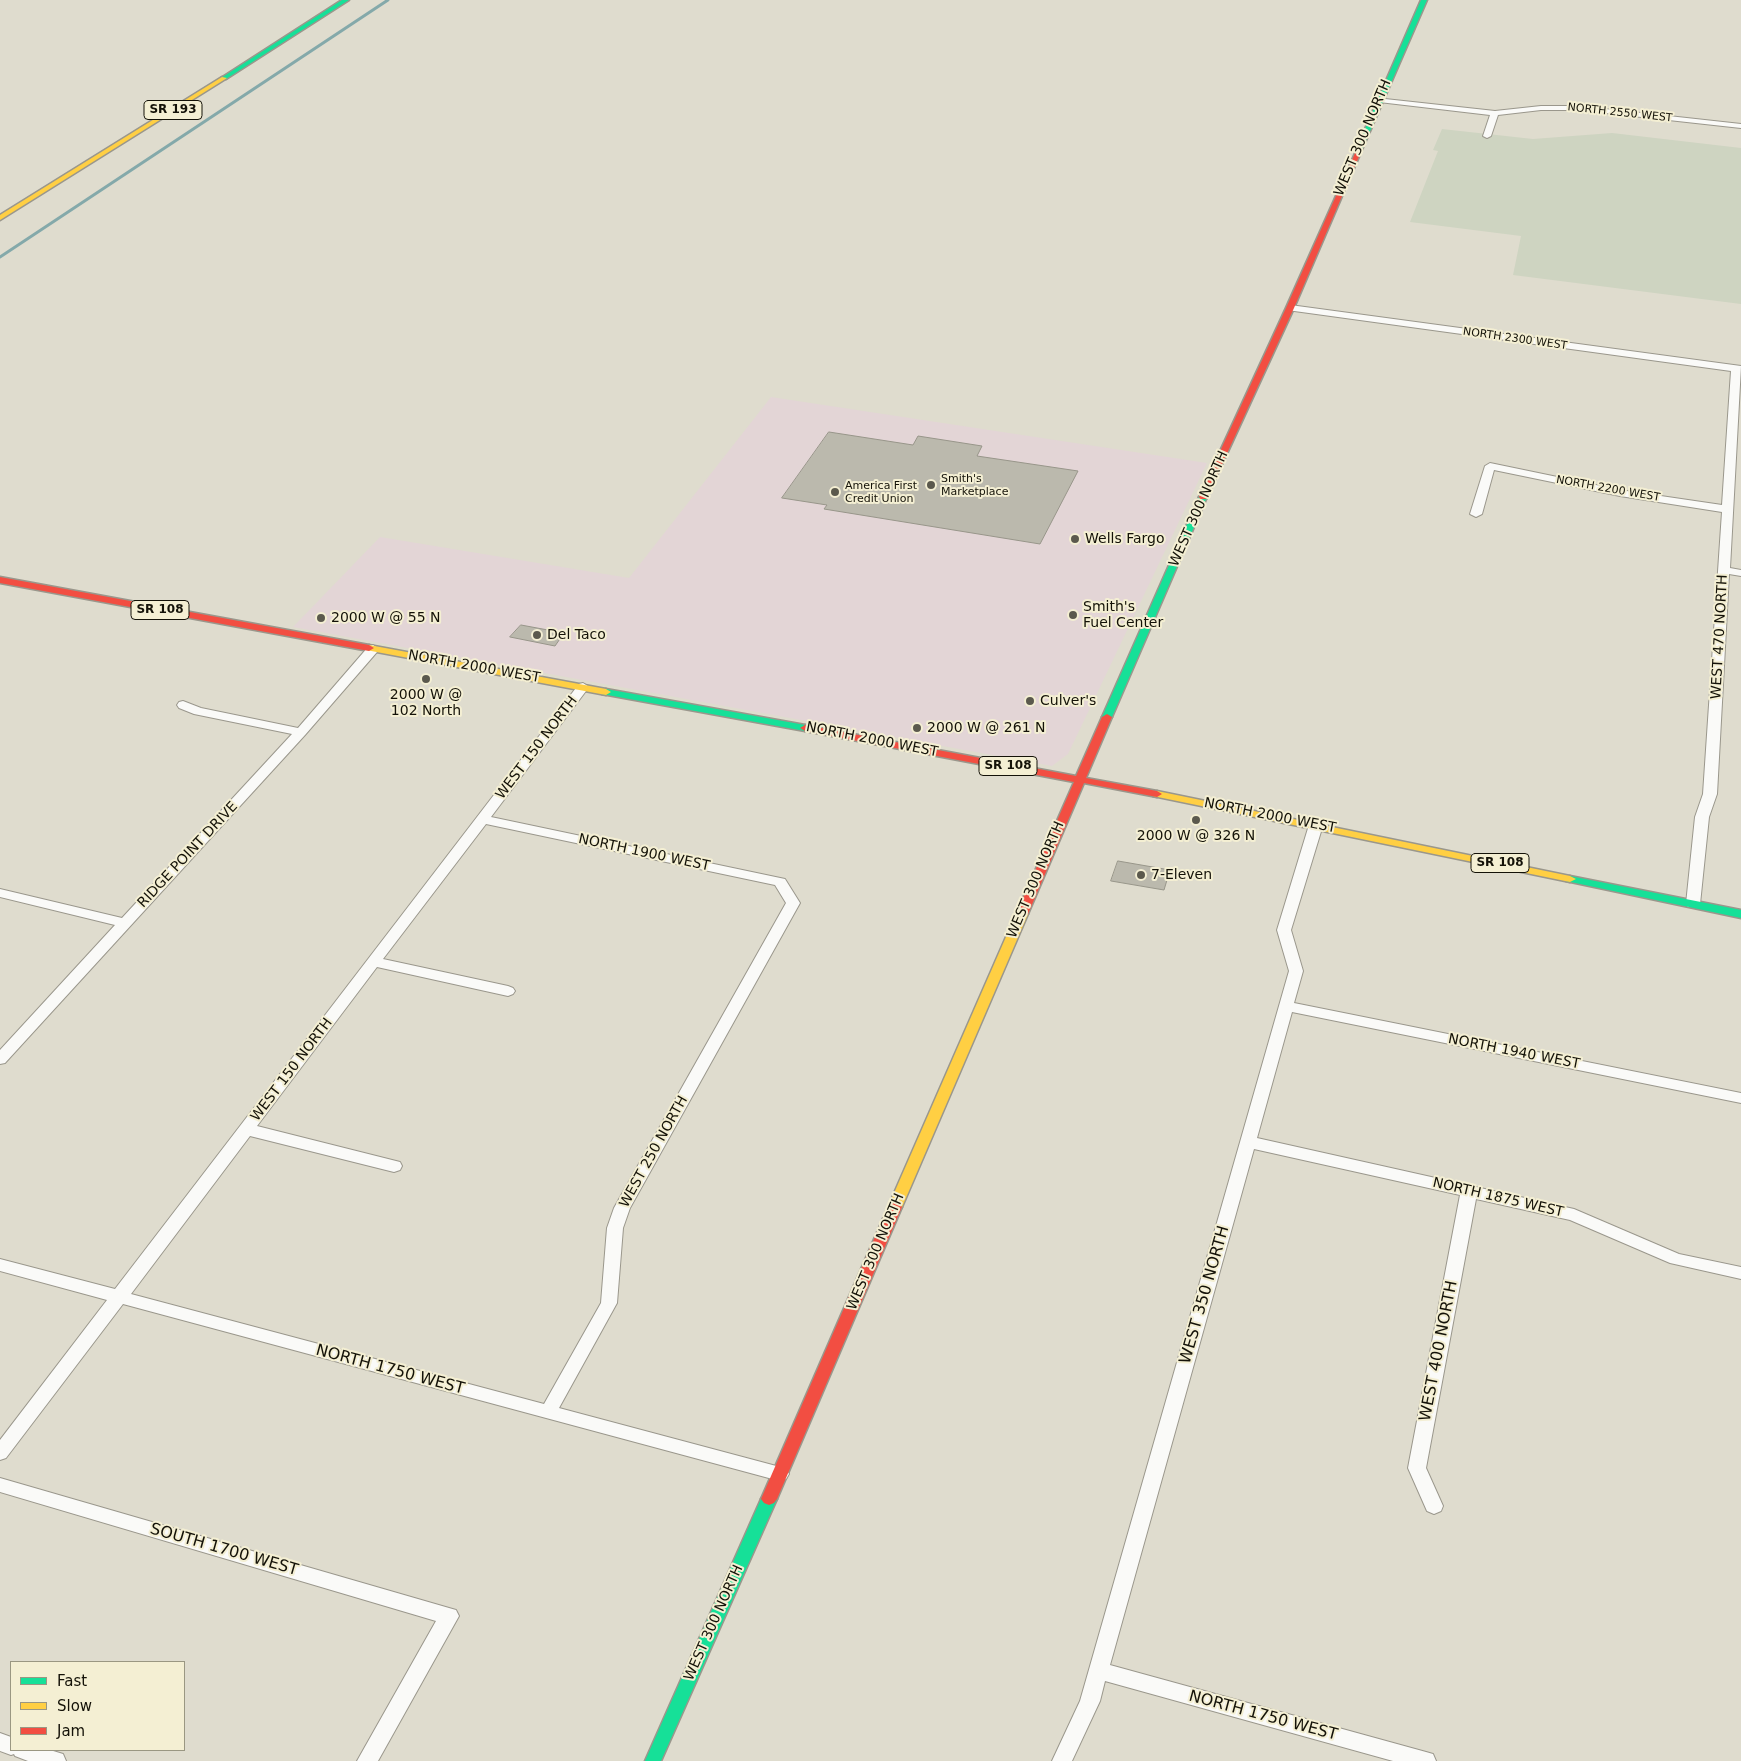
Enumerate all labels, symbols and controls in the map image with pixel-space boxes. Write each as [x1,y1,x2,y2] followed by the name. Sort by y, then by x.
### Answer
[1331,77,1395,199] street label: WEST 300 NORTH
[144,100,202,120] road number: SR 193
[1567,101,1673,125] street label: NORTH 2550 WEST
[1462,325,1568,353] street label: NORTH 2300 WEST
[1166,448,1232,570] street label: WEST 300 NORTH
[941,472,1008,498] place label: Smith's Marketplace
[1555,473,1661,505] street label: NORTH 2200 WEST
[845,479,917,505] place label: America First Credit Union
[925,479,937,491] marker: Smith's Marketplace
[829,486,841,498] marker: America First Credit Union
[1085,531,1164,547] place label: Wells Fargo
[1069,533,1081,545] marker: Wells Fargo
[1708,574,1732,700] street label: WEST 470 NORTH
[1083,599,1163,632] place label: Smith's Fuel Center
[131,600,189,620] road number: SR 108
[1067,609,1079,621] marker: Smith's Fuel Center
[331,610,441,626] place label: 2000 W @ 55 N
[315,612,327,624] marker: 2000 W @ 55 N
[547,627,606,643] place label: Del Taco
[531,629,543,641] marker: Del Taco
[407,647,541,687] street label: NORTH 2000 WEST
[420,673,432,685] marker: 2000 W @ 102 North
[390,687,462,720] place label: 2000 W @ 102 North
[493,693,581,803] street label: WEST 150 NORTH
[1040,693,1096,709] place label: Culver's
[1024,695,1036,707] marker: Culver's
[805,719,939,761] street label: NORTH 2000 WEST
[927,720,1045,736] place label: 2000 W @ 261 N
[911,722,923,734] marker: 2000 W @ 261 N
[979,756,1037,776] road number: SR 108
[1203,795,1337,837] street label: NORTH 2000 WEST
[134,798,242,912] street label: RIDGE POINT DRIVE
[1190,814,1202,826] marker: 2000 W @ 326 N
[1004,819,1068,941] street label: WEST 300 NORTH
[1137,828,1255,844] place label: 2000 W @ 326 N
[577,831,711,875] street label: NORTH 1900 WEST
[1471,854,1529,872] road number: SR 108
[1151,867,1212,883] place label: 7-Eleven
[1135,869,1147,881] marker: 7-Eleven
[248,1015,336,1125] street label: WEST 150 NORTH
[1447,1031,1581,1073] street label: NORTH 1940 WEST
[616,1093,692,1211] street label: WEST 250 NORTH
[1431,1175,1565,1221] street label: NORTH 1875 WEST
[844,1191,908,1313] street label: WEST 300 NORTH
[1176,1224,1234,1366] street label: WEST 350 NORTH
[1416,1279,1462,1423] street label: WEST 400 NORTH
[314,1341,466,1399] street label: NORTH 1750 WEST
[148,1520,300,1580] street label: SOUTH 1700 WEST
[681,1562,747,1684] street label: WEST 300 NORTH
[10,1661,185,1751] legend
[57,1672,87,1690] text: Fast
[1187,1687,1339,1745] street label: NORTH 1750 WEST
[57,1697,92,1715] text: Slow
[57,1722,85,1740] text: Jam

